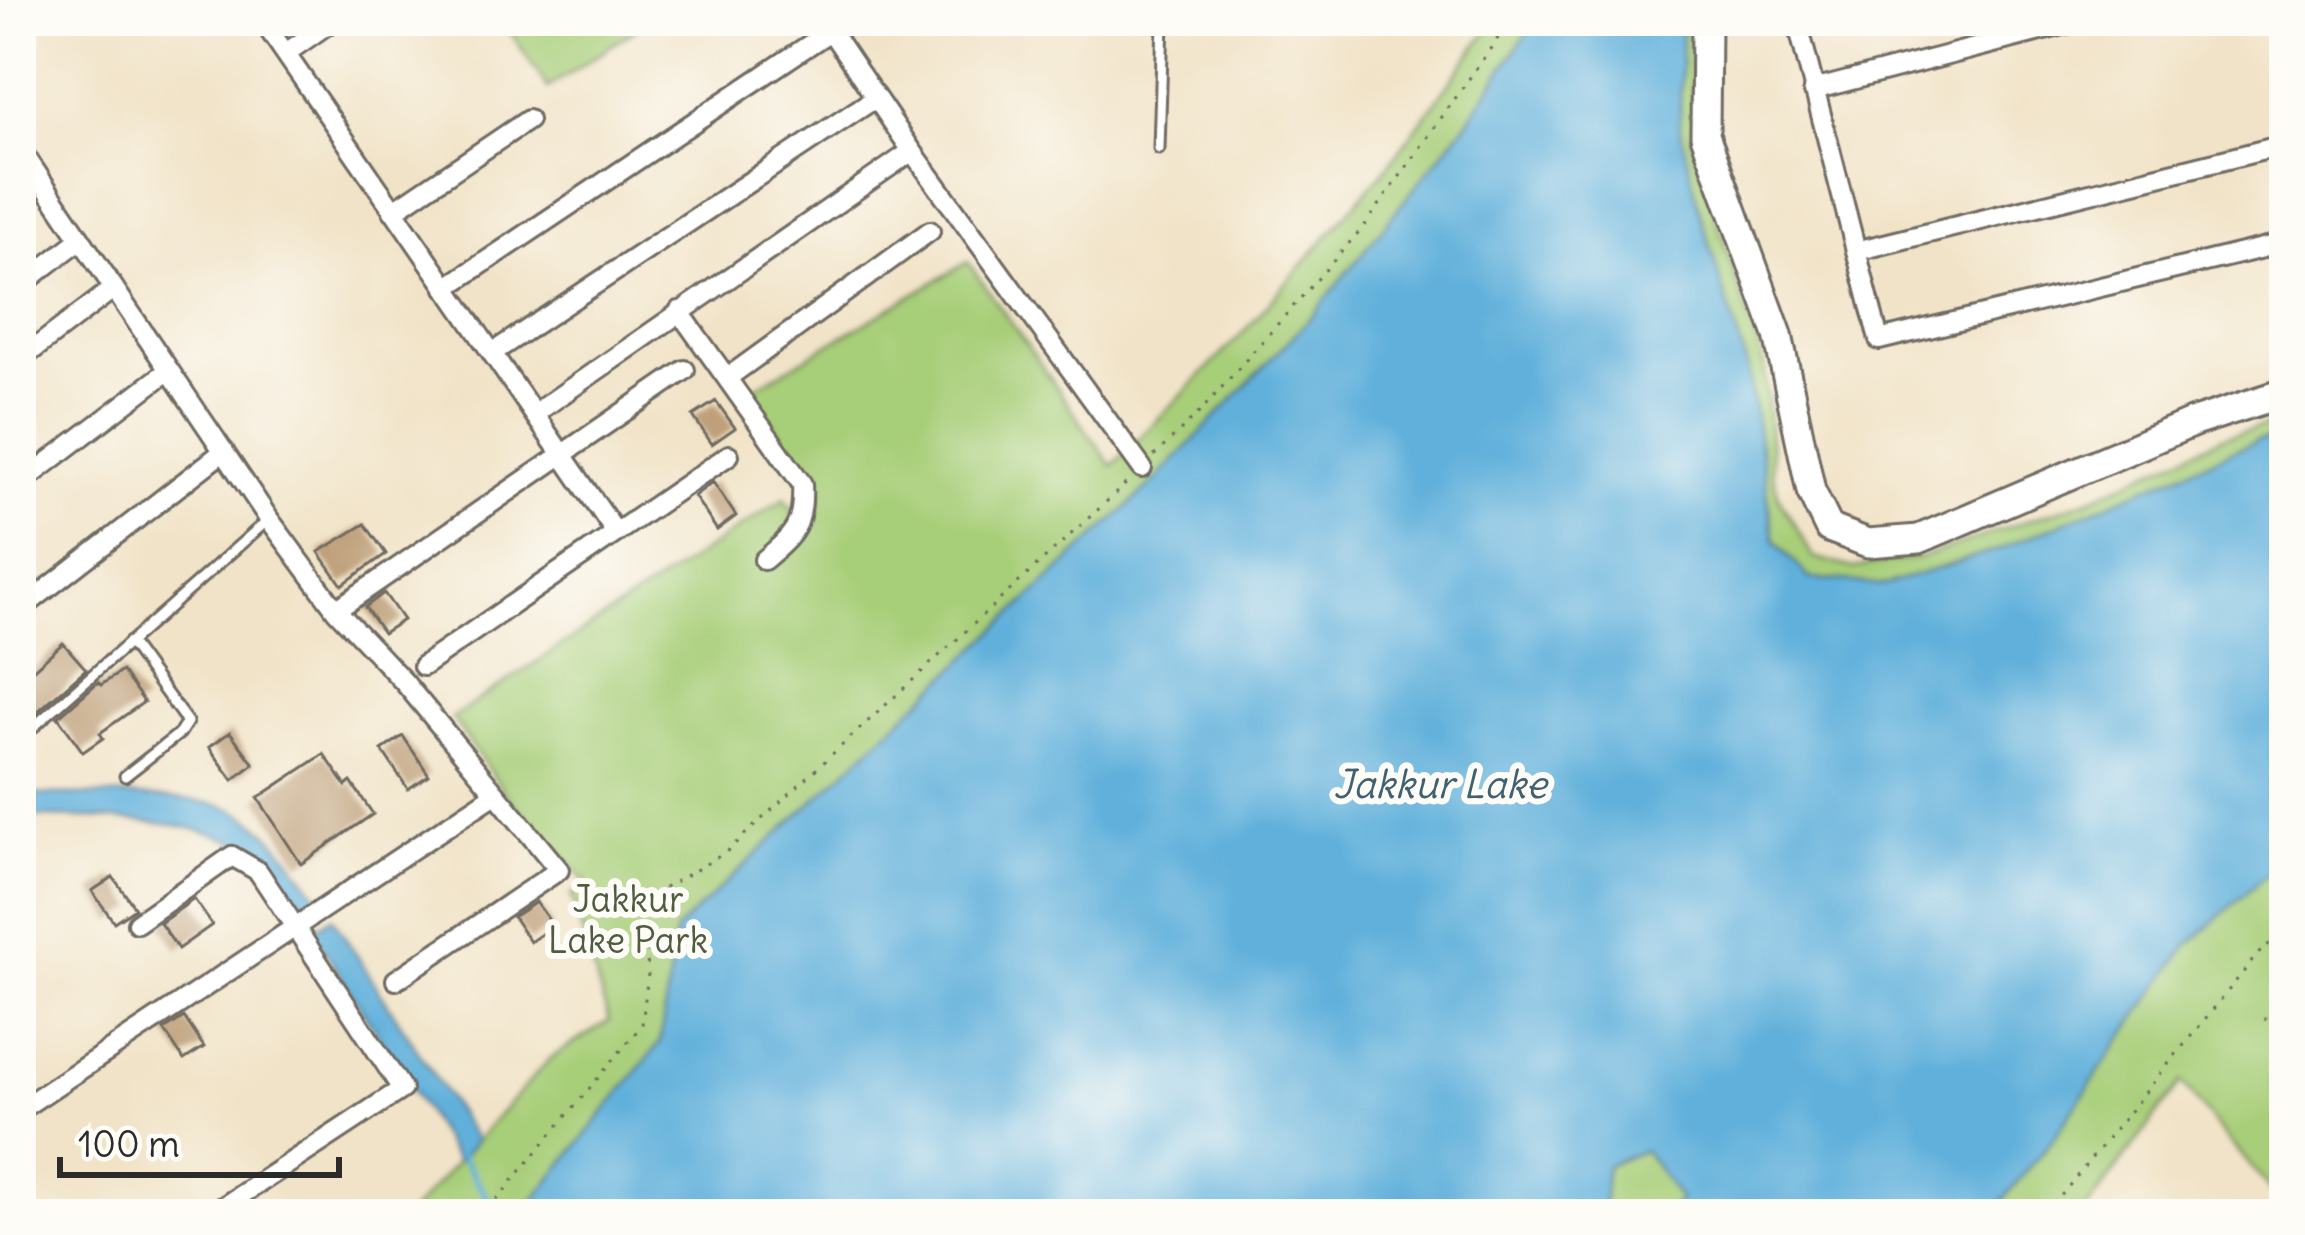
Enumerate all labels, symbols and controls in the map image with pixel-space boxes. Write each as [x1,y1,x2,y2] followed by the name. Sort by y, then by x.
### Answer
[1333,760,1550,809] water label: Jakkur Lake
[548,877,708,963] park label: Jakkur Lake Park
[60,1103,339,1177] scale bar
[78,1122,180,1167] text: 100 m

